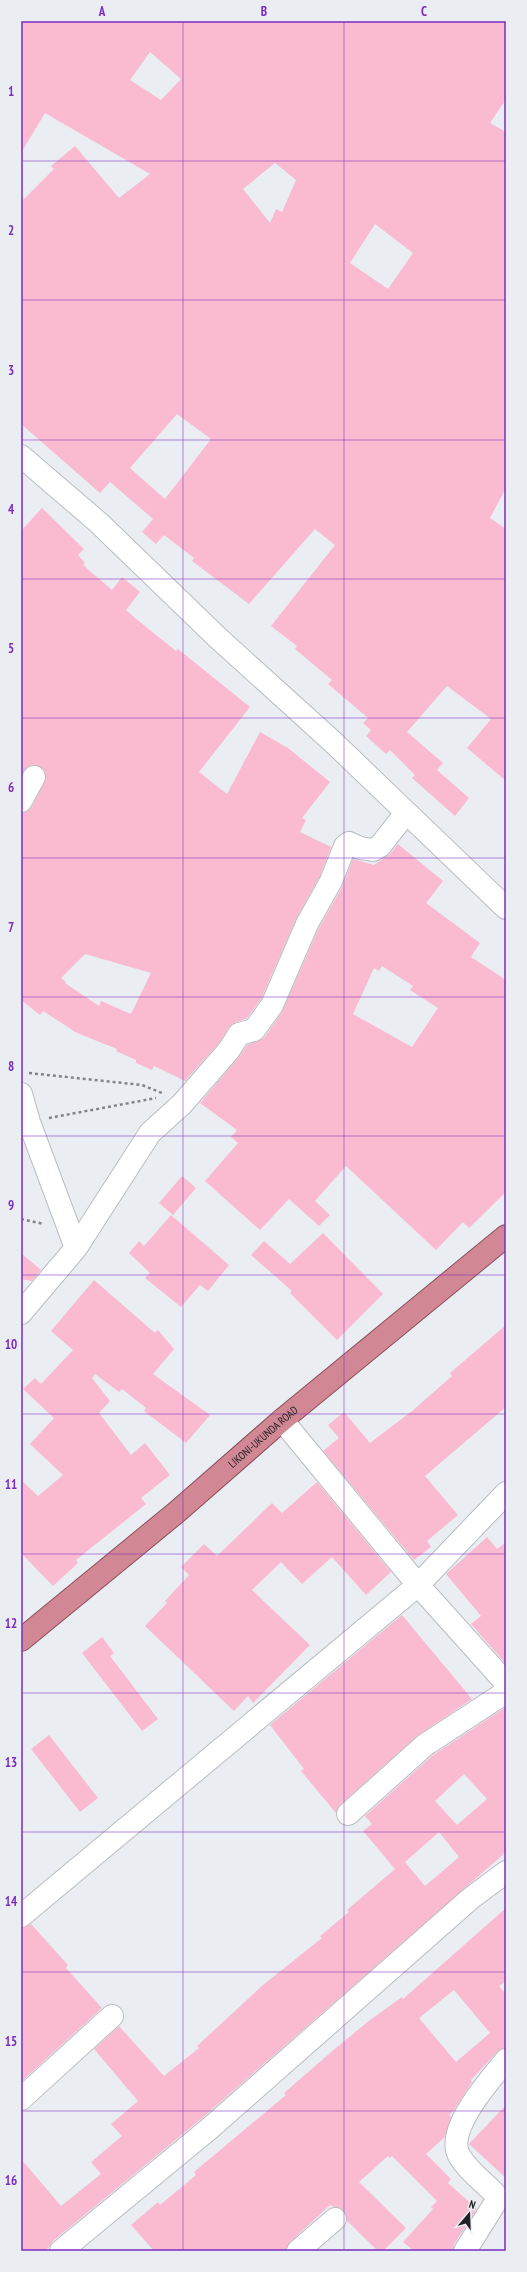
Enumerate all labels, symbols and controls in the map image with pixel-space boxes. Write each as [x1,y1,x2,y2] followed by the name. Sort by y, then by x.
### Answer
[98,3,106,20] text: A
[261,3,267,20] text: B
[421,3,427,20] text: C
[8,83,14,100] text: 1
[8,222,14,239] text: 2
[8,362,14,379] text: 3
[8,501,15,518] text: 4
[8,640,14,657] text: 5
[8,779,14,796] text: 6
[8,919,14,936] text: 7
[8,1058,14,1075] text: 8
[8,1197,14,1214] text: 9
[5,1336,17,1353] text: 10
[225,1403,301,1471] street label: LIKONI-UKUNDA ROAD
[5,1476,17,1493] text: 11
[5,1615,17,1632] text: 12
[5,1754,17,1771] text: 13
[5,1893,18,1910] text: 14
[5,2033,17,2050] text: 15
[5,2172,17,2189] text: 16
[449,2194,489,2234] north arrow
[467,2197,477,2212] text: N

